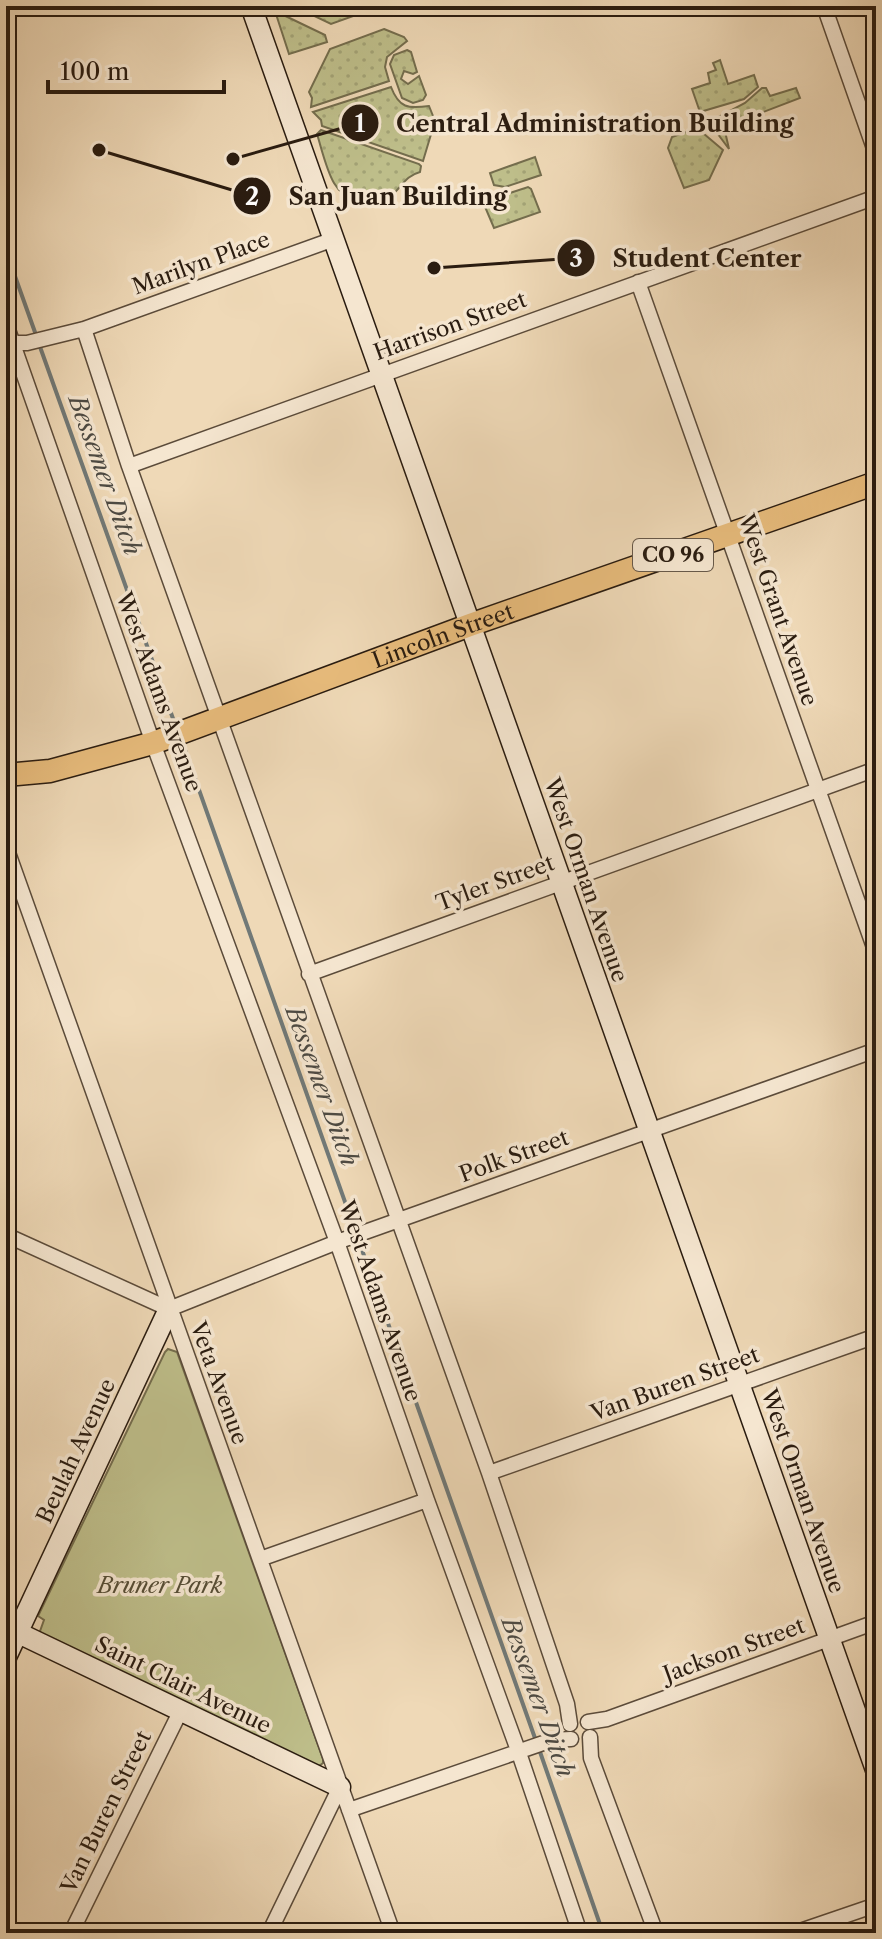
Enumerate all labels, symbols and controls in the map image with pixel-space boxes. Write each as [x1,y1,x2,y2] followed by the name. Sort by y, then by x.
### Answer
[48,44,224,94] scale bar
[60,57,129,86] text: 100 m
[340,99,811,147] callout: Central Administration Building
[355,109,366,138] text: 1
[396,109,795,138] text: Central Administration Building
[232,172,523,220] callout: San Juan Building
[245,182,259,211] text: 2
[289,182,509,211] text: San Juan Building
[129,226,273,300] street label: Marilyn Place
[556,234,817,282] callout: Student Center
[569,244,583,273] text: 3
[612,244,802,273] text: Student Center
[370,286,530,366] street label: Harrison Street
[62,389,147,559] water label: Bessemer Ditch
[732,510,823,709] street label: West Grant Avenue
[633,539,713,571] road number: CO 96
[110,587,208,796] street label: West Adams Avenue
[368,597,517,674] street label: Lincoln Street
[538,773,634,986] street label: West Orman Avenue
[432,849,558,917] street label: Tyler Street
[279,1000,364,1170] water label: Bessemer Ditch
[456,1124,573,1188] street label: Polk Street
[333,1196,427,1405] street label: West Adams Avenue
[184,1317,254,1448] street label: Veta Avenue
[586,1341,763,1427] street label: Van Buren Street
[31,1374,121,1528] street label: Beulah Avenue
[755,1384,851,1597] street label: West Orman Avenue
[96,1572,223,1599] park label: Bruner Park
[495,1611,580,1781] water label: Bessemer Ditch
[657,1612,809,1689] street label: Jackson Street
[91,1631,275,1739] street label: Saint Clair Avenue
[55,1726,157,1898] street label: Van Buren Street

